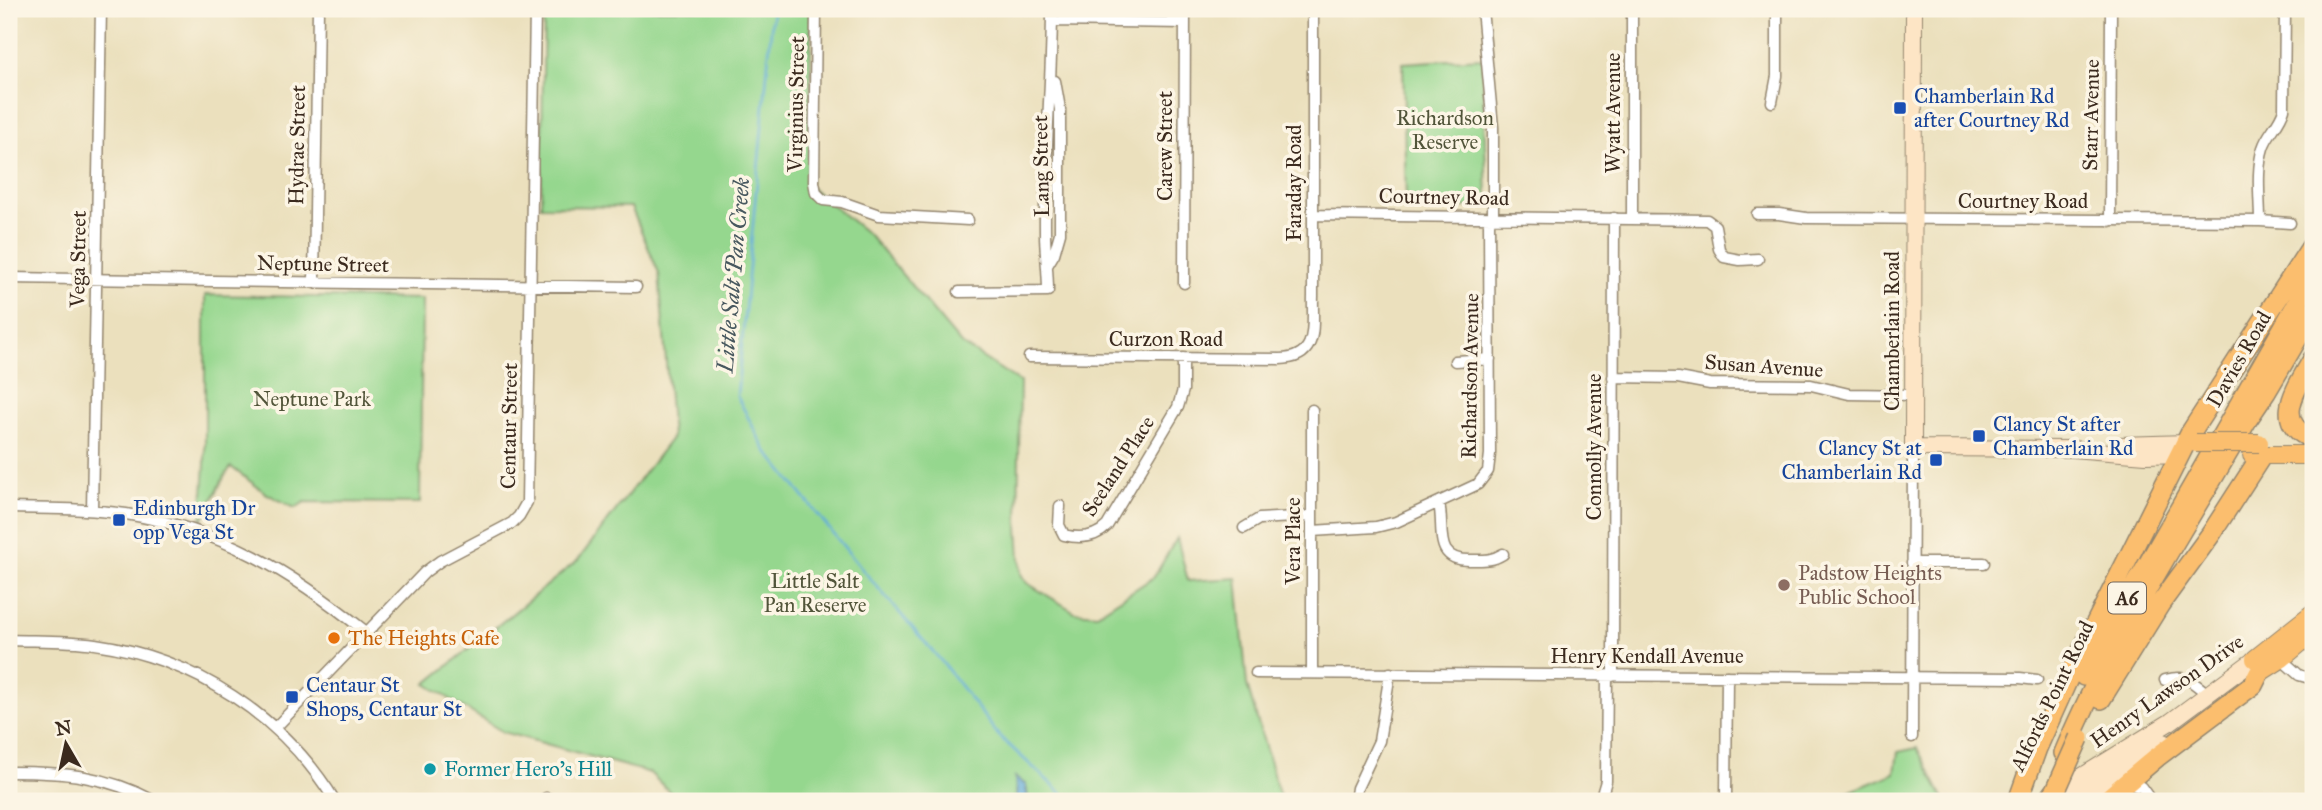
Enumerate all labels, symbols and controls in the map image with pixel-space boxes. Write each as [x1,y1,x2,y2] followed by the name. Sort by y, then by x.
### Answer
[782,35,810,173] street label: Virginius Street
[1600,52,1626,173] street label: Wyatt Avenue
[2077,59,2105,171] street label: Starr Avenue
[1914,83,2070,133] place label: Chamberlain Rd after Courtney Rd
[283,84,311,205] street label: Hydrae Street
[1152,90,1178,201] street label: Carew Street
[1892,100,1908,116] marker: Chamberlain Rd after Courtney Rd
[1396,105,1494,155] park label: Richardson Reserve
[1027,114,1055,217] street label: Lang Street
[1281,124,1307,242] street label: Faraday Road
[710,176,755,375] water label: Little Salt Pan Creek
[1378,183,1510,211] street label: Courtney Road
[1958,188,2089,214] street label: Courtney Road
[64,210,92,309] street label: Vega Street
[257,250,390,278] street label: Neptune Street
[1879,251,1905,411] street label: Chamberlain Road
[1456,293,1484,459] street label: Richardson Avenue
[2201,306,2277,412] street label: Davies Road
[1109,326,1224,352] street label: Curzon Road
[1704,349,1824,383] street label: Susan Avenue
[495,362,523,489] street label: Centaur Street
[1581,373,1607,520] street label: Connolly Avenue
[253,386,371,412] park label: Neptune Park
[1076,411,1160,521] street label: Seeland Place
[1993,411,2134,461] place label: Clancy St after Chamberlain Rd
[1971,428,1987,444] marker: Clancy St after Chamberlain Rd
[1781,435,1923,485] place label: Clancy St at Chamberlain Rd
[1928,452,1944,468] marker: Clancy St at Chamberlain Rd
[133,495,255,545] place label: Edinburgh Dr opp Vega St
[1280,497,1306,586] street label: Vera Place
[111,512,127,528] marker: Edinburgh Dr opp Vega St
[1798,560,1942,610] place label: Padstow Heights Public School
[764,568,867,618] park label: Little Salt Pan Reserve
[1776,577,1792,593] marker: Padstow Heights Public School
[2108,582,2146,614] road number: A6
[2004,616,2100,776] street label: Alfords Point Road
[348,625,500,651] place label: The Heights Cafe
[2085,628,2249,754] street label: Henry Lawson Drive
[326,630,342,646] marker: The Heights Cafe
[1550,643,1744,669] street label: Henry Kendall Avenue
[306,672,463,722] place label: Centaur St Shops, Centaur St
[284,689,300,705] marker: Centaur St Shops, Centaur St
[32,708,102,778] north arrow
[54,715,73,740] text: N
[444,756,613,782] place label: Former Hero's Hill
[422,761,438,777] marker: Former Hero's Hill

